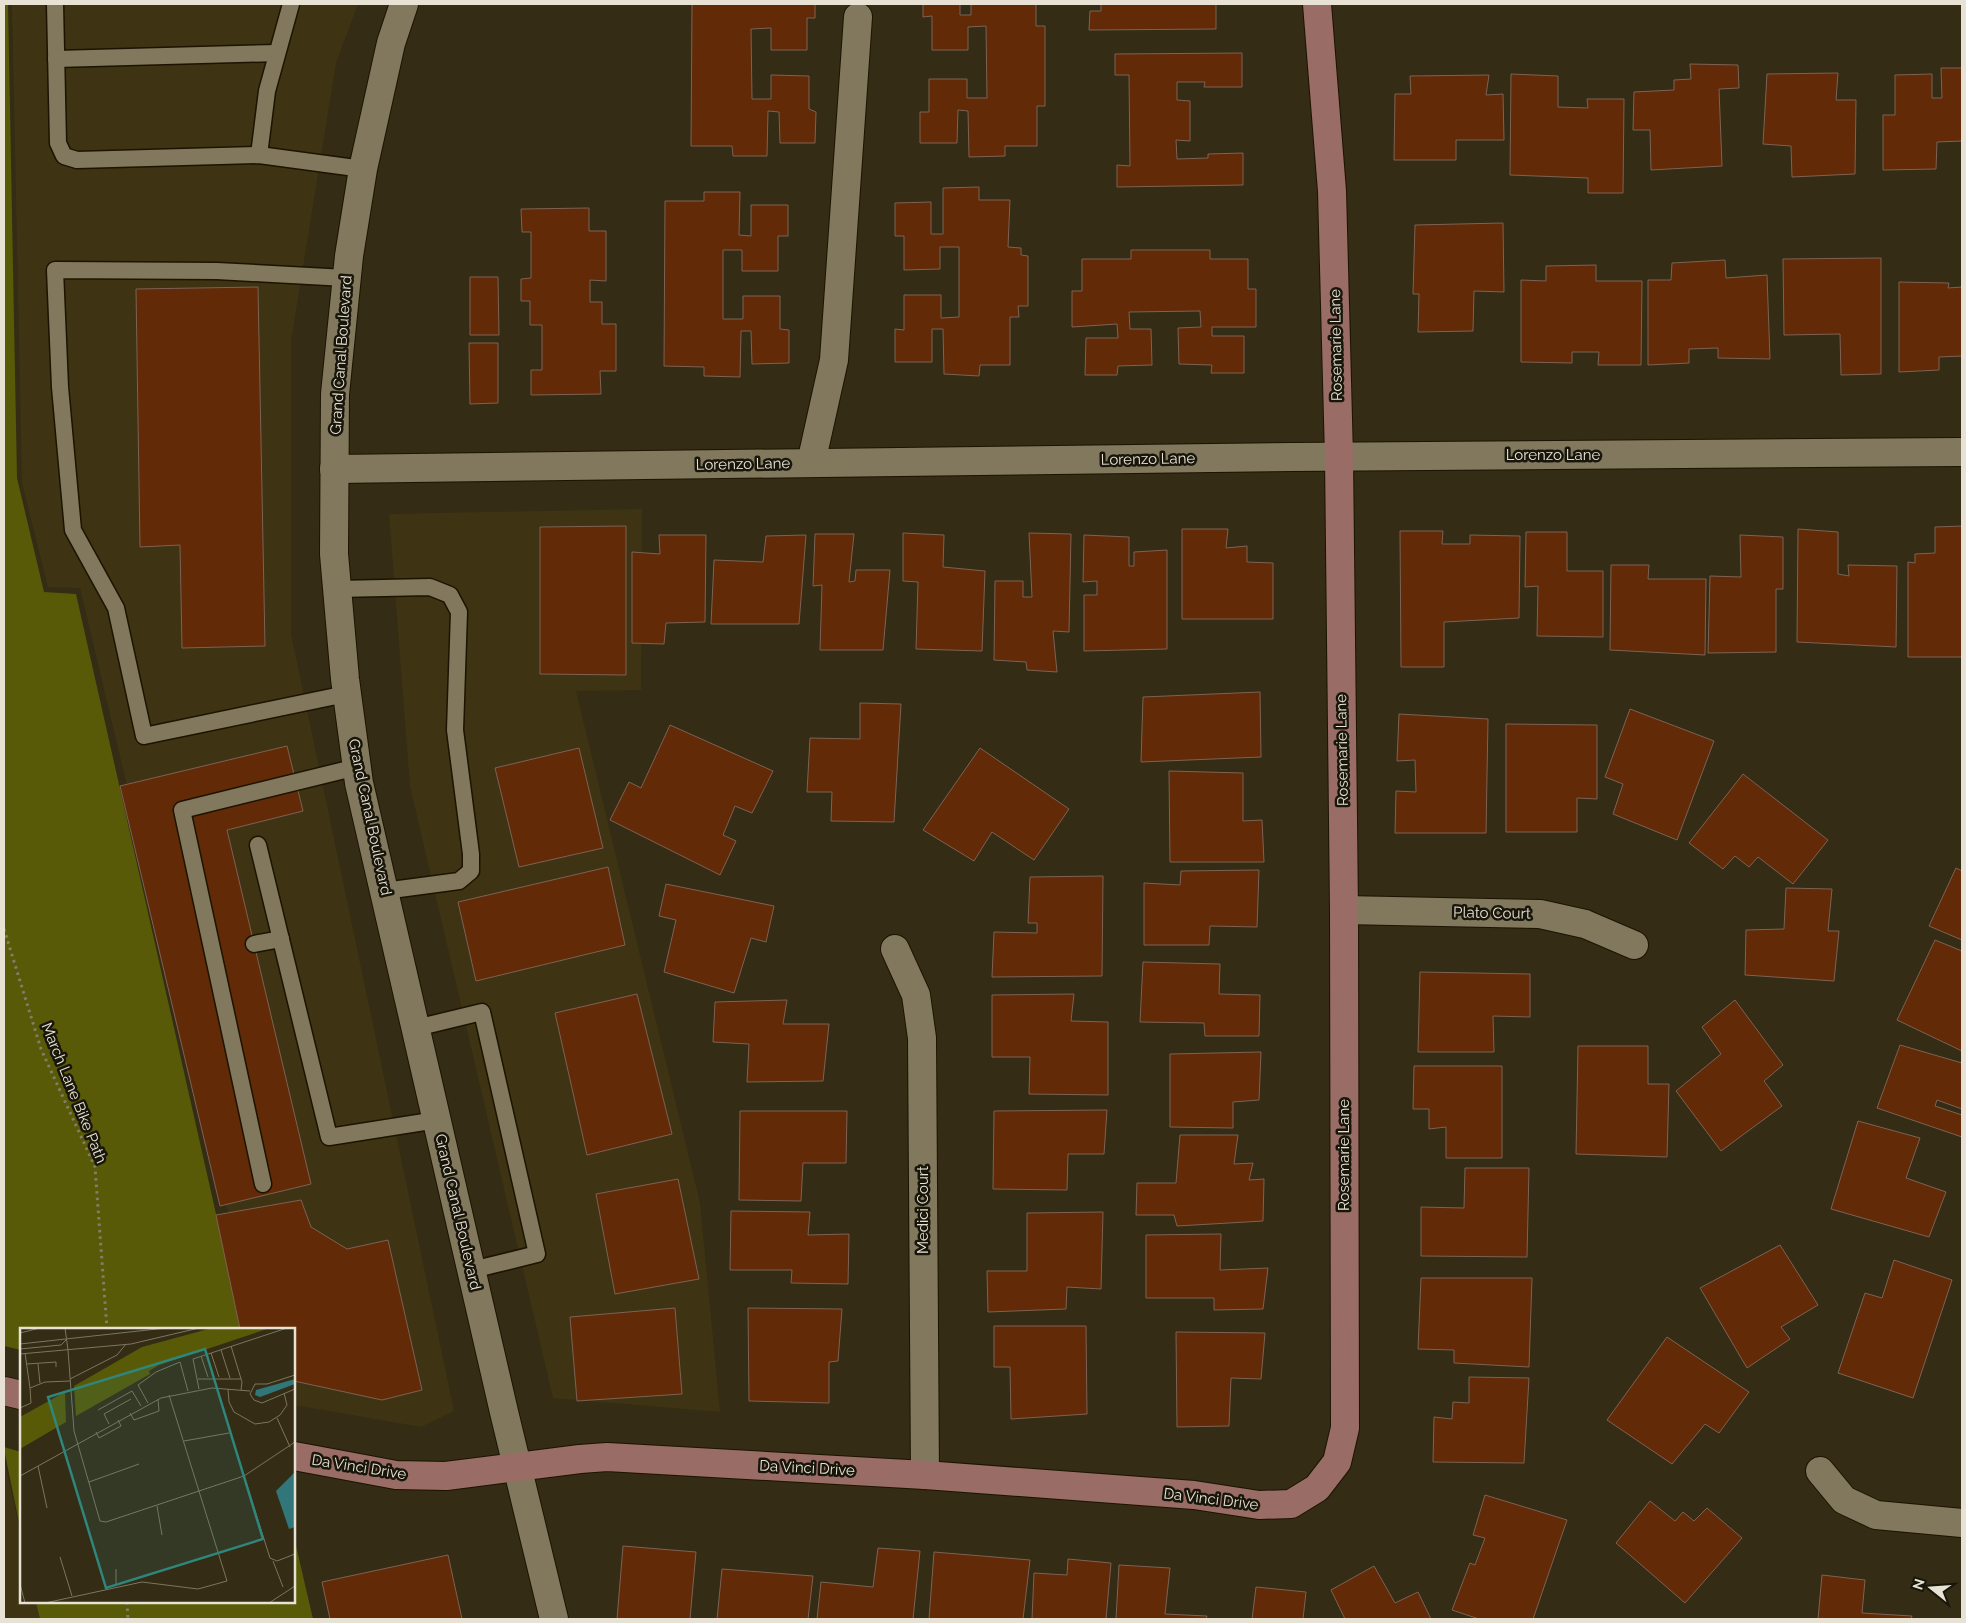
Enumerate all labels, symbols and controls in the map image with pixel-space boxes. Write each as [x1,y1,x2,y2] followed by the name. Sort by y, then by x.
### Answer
[326,275,356,435] street label: Grand Canal Boulevard
[1326,289,1346,401] street label: Rosemarie Lane
[1506,446,1600,464] street label: Lorenzo Lane
[1101,449,1196,469] street label: Lorenzo Lane
[696,454,791,474] street label: Lorenzo Lane
[1332,694,1352,806] street label: Rosemarie Lane
[345,737,395,897] street label: Grand Canal Boulevard
[1453,903,1531,923] street label: Plato Court
[38,1020,110,1166] street label: March Lane Bike Path
[1335,1099,1353,1211] street label: Rosemarie Lane
[431,1132,485,1292] street label: Grand Canal Boulevard
[914,1166,932,1254] street label: Medici Court
[20,1328,295,1603] inset map
[310,1451,408,1483] street label: Da Vinci Drive
[759,1457,855,1479] street label: Da Vinci Drive
[1163,1484,1260,1514] street label: Da Vinci Drive
[1906,1563,1956,1613] north arrow
[1909,1577,1928,1592] text: N

